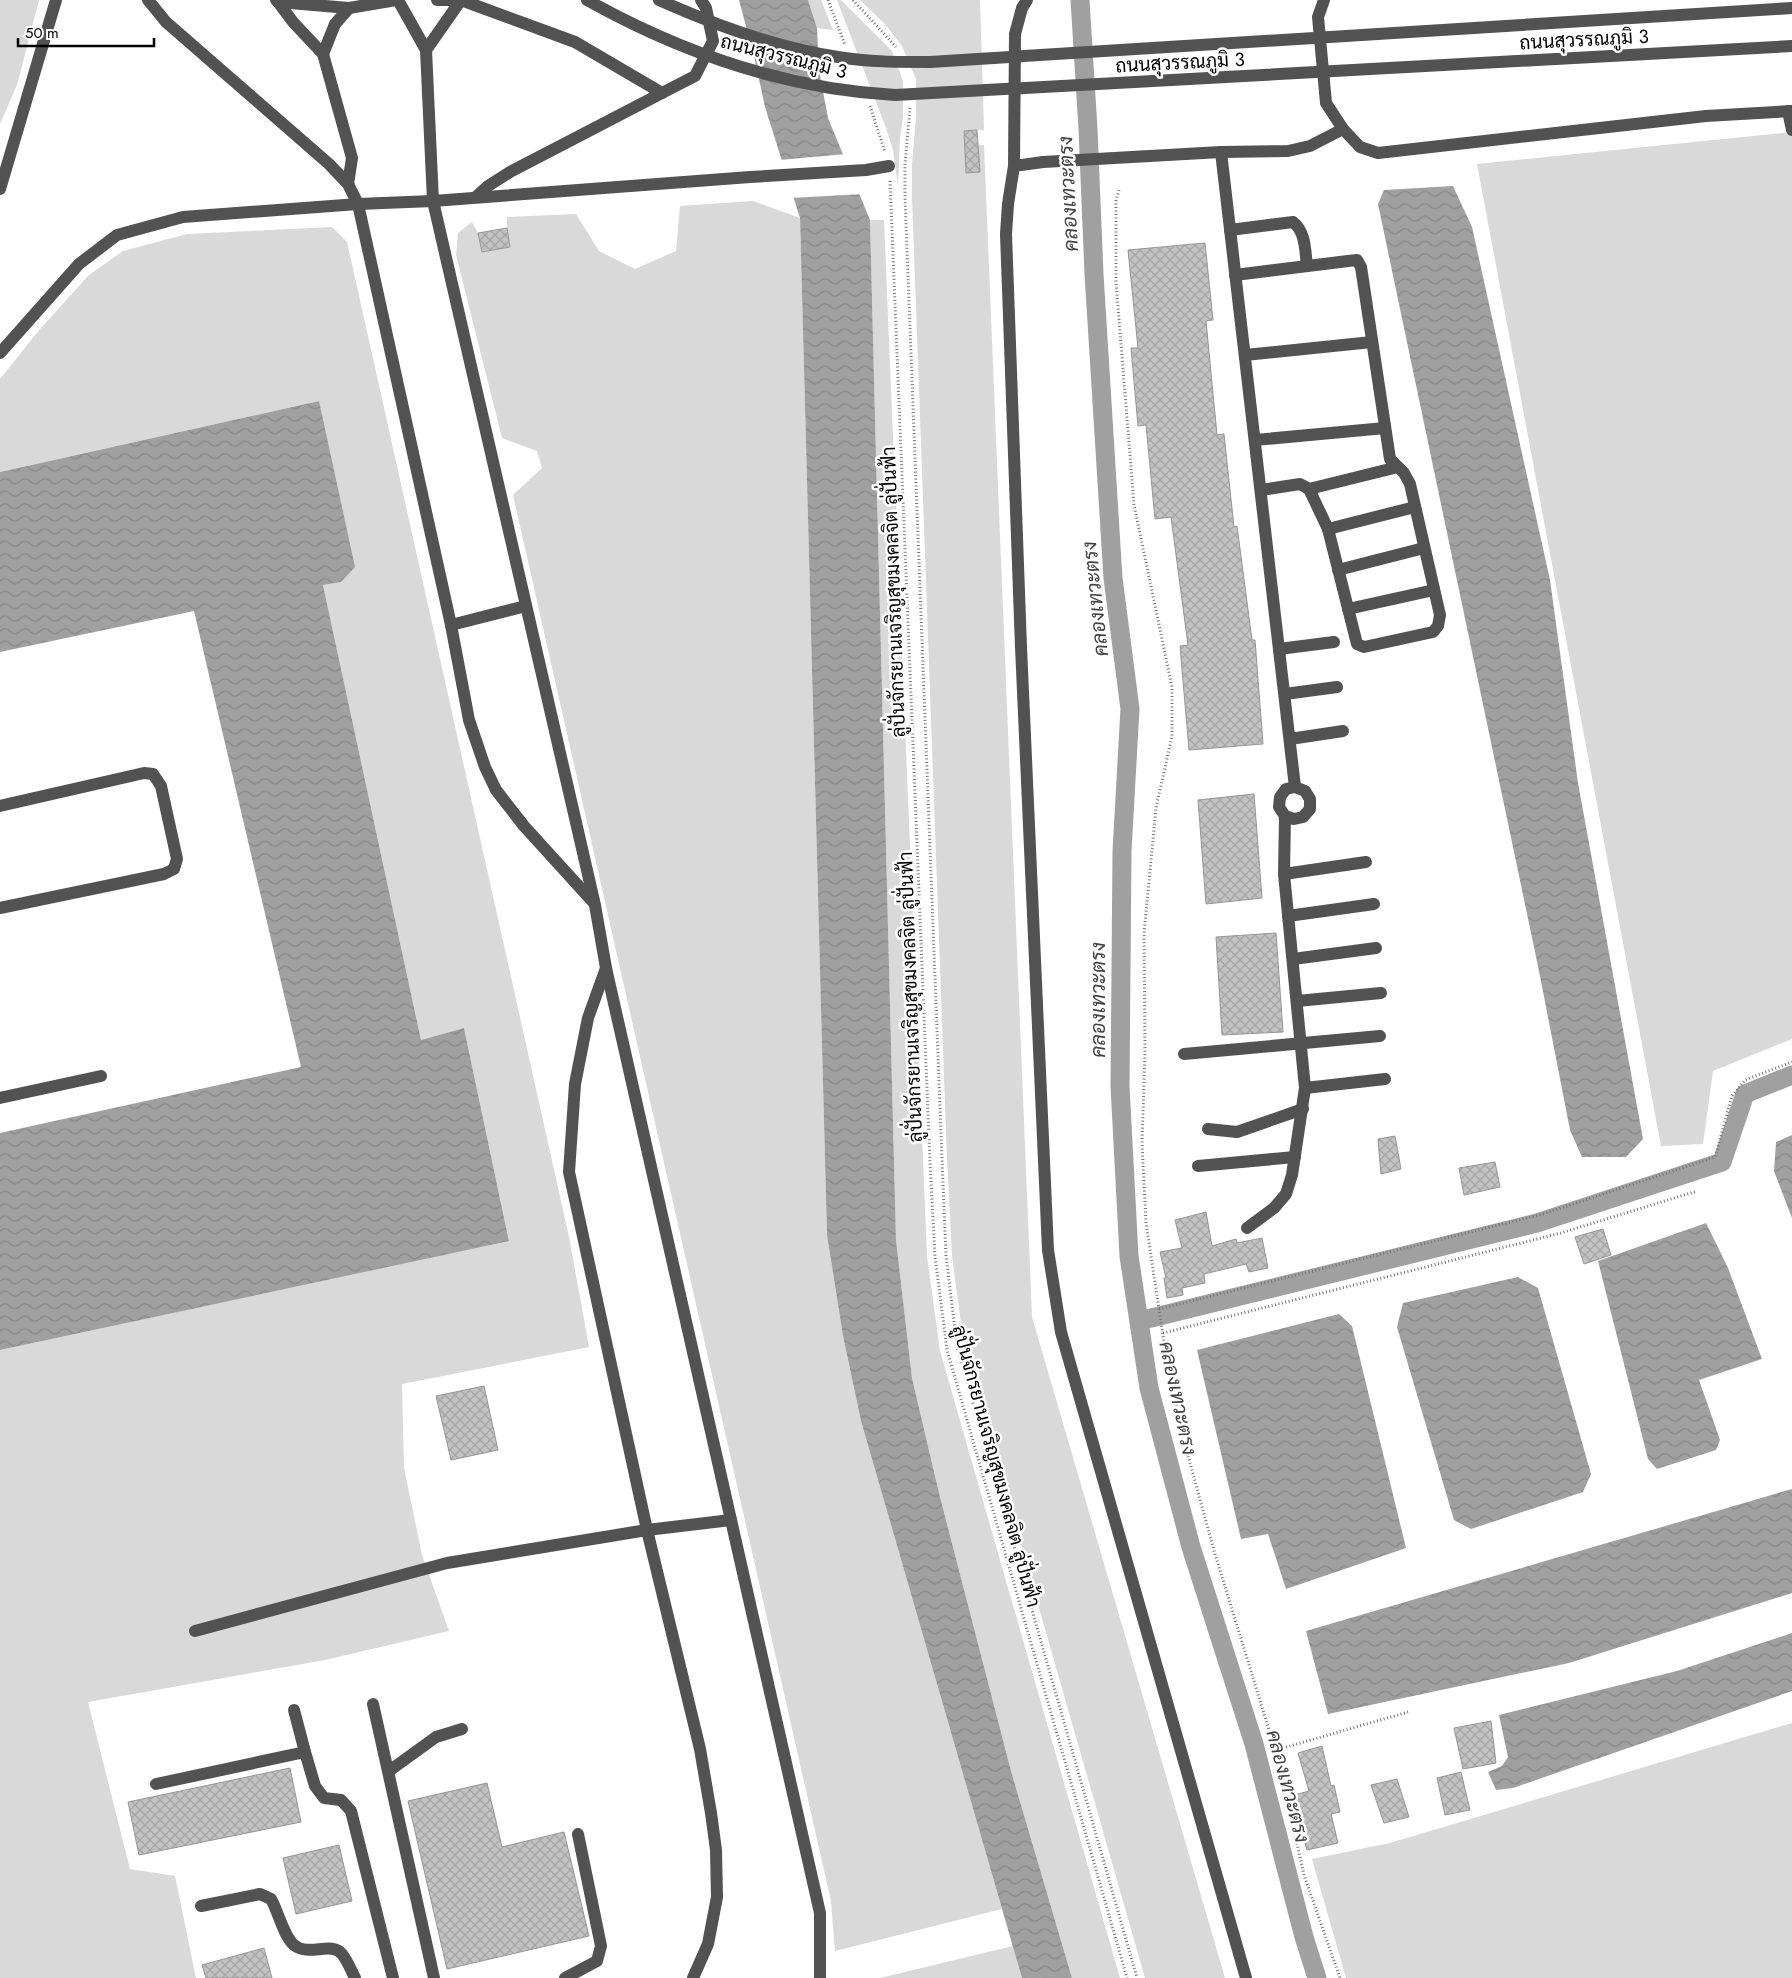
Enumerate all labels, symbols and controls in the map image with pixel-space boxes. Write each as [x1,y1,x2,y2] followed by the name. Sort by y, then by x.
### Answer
[18,15,154,47] scale bar
[25,22,59,44] text: 50 m
[1519,23,1649,56] street label: ถนนสุวรรณภูมิ 3
[718,28,850,85] street label: ถนนสุวรรณภูมิ 3
[1115,46,1245,79] street label: ถนนสุวรรณภูมิ 3
[1051,135,1086,252] water label: คลองเทวะตรง
[872,446,912,738] street label: ลู่ปั่นจักรยานเจริญสุขมงคลจิต ลู่ปั่นฟ้า
[1075,540,1116,658] water label: คลองเทวะตรง
[889,851,929,1143] street label: ลู่ปั่นจักรยานเจริญสุขมงคลจิต ลู่ปั่นฟ้า
[1084,942,1113,1058] water label: คลองเทวะตรง
[946,1321,1051,1610] street label: ลู่ปั่นจักรยานเจริญสุขมงคลจิต ลู่ปั่นฟ้า
[1151,1339,1204,1458] water label: คลองเทวะตรง
[1259,1727,1316,1846] water label: คลองเทวะตรง

